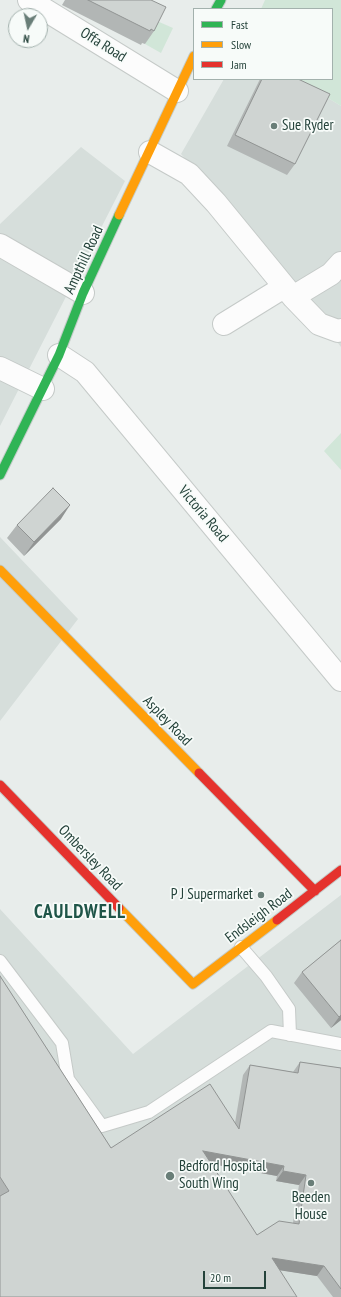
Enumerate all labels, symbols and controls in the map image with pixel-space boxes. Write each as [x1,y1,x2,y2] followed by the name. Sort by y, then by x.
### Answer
[8,8,48,48] north arrow
[193,8,333,80] legend
[231,17,248,32] text: Fast
[77,24,129,66] street label: Offa Road
[22,31,30,46] text: N
[231,37,251,52] text: Slow
[231,57,247,72] text: Jam
[282,117,334,135] place label: Sue Ryder
[269,121,279,131] marker: Sue Ryder
[60,223,108,297] street label: Ampthill Road
[174,482,232,546] street label: Victoria Road
[139,692,195,750] street label: Aspley Road
[54,822,126,894] street label: Ombersley Road
[222,885,296,947] street label: Endsleigh Road
[171,886,253,904] place label: P J Supermarket
[256,890,266,900] marker: P J Supermarket
[34,902,126,924] district label: CAULDWELL
[179,1158,266,1193] place label: Bedford Hospital South Wing
[164,1170,176,1182] marker: Bedford Hospital South Wing
[306,1178,316,1188] marker: Beeden House
[292,1189,330,1224] place label: Beeden House
[205,1263,268,1289] scale bar
[210,1270,231,1285] text: 20 m

